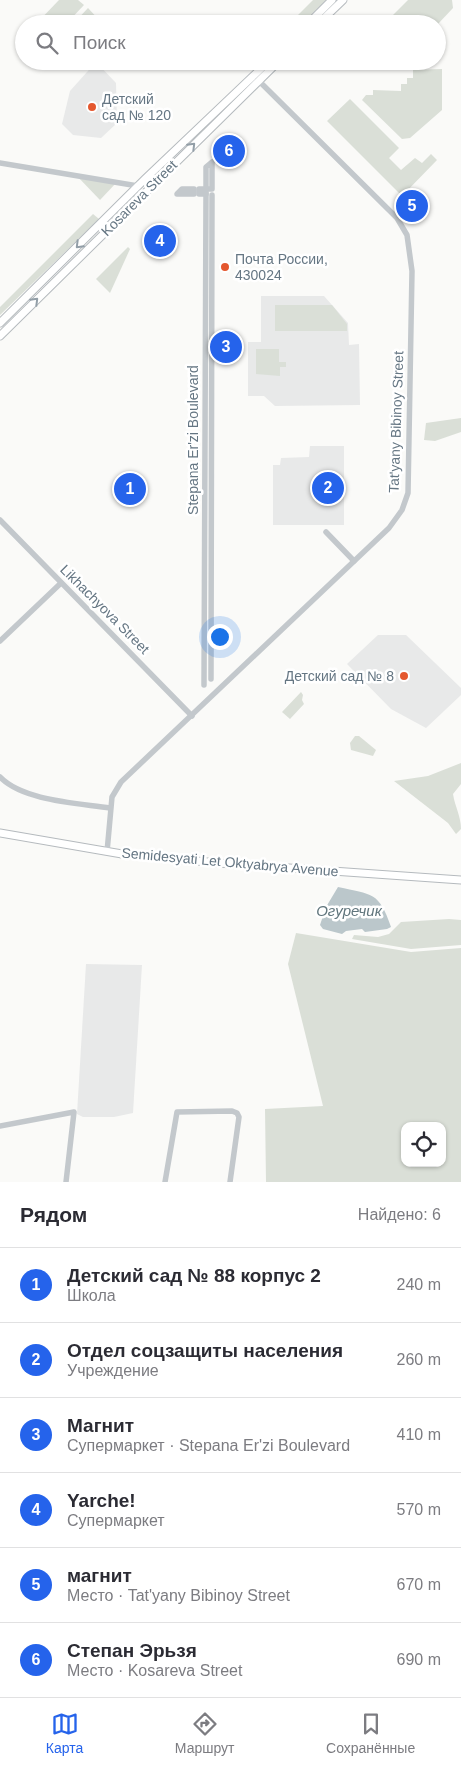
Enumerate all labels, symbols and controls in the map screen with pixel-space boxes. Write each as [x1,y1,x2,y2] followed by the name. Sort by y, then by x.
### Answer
[15,15,446,70] search box
[33,29,61,57] icon: search
[73,32,126,53] text: Поиск
[102,91,171,123] place label: Детский сад № 120
[86,101,98,113] marker: Детский сад № 120
[213,132,245,170] pin: 6
[186,143,195,152] one-way arrow
[98,157,180,239] street label: Kosareva Street
[396,187,428,225] pin: 5
[144,222,176,260] pin: 4
[76,239,85,248] one-way arrow
[235,251,328,283] place label: Почта России, 430024
[219,261,231,273] marker: Почта России, 430024
[29,298,38,307] one-way arrow
[210,328,242,366] pin: 3
[386,351,406,493] street label: Tat'yany Bibinoy Street
[185,365,201,515] street label: Stepana Er'zi Boulevard
[312,469,344,507] pin: 2
[114,470,146,508] pin: 1
[57,561,153,657] street label: Likhachyova Street
[207,624,233,650] your location
[285,668,394,684] place label: Детский сад № 8
[398,670,410,682] marker: Детский сад № 8
[121,845,339,879] street label: Semidesyati Let Oktyabrya Avenue
[316,902,383,919] water label: Огуречик
[401,1122,446,1167] map controls
[401,1122,446,1167] button: locate
[20,1203,87,1226] text: Рядом
[358,1206,441,1223] text: Найдено: 6
[67,1265,321,1286] text: Детский сад № 88 корпус 2
[32,1276,40,1293] text: 1
[397,1276,441,1293] text: 240 m
[67,1287,116,1304] text: Школа
[67,1340,343,1361] text: Отдел соцзащиты населения
[32,1351,40,1368] text: 2
[397,1351,441,1368] text: 260 m
[67,1362,159,1379] text: Учреждение
[67,1415,134,1436] text: Магнит
[32,1426,40,1443] text: 3
[397,1426,441,1443] text: 410 m
[67,1437,350,1454] text: Супермаркет · Stepana Er'zi Boulevard
[67,1490,136,1511] text: Yarche!
[32,1501,40,1518] text: 4
[397,1501,441,1518] text: 570 m
[67,1512,165,1529] text: Супермаркет
[67,1565,132,1586] text: магнит
[32,1576,40,1593] text: 5
[397,1576,441,1593] text: 670 m
[67,1587,290,1604] text: Место · Tat'yany Bibinoy Street
[67,1640,197,1661] text: Степан Эрьзя
[32,1651,40,1668] text: 6
[397,1651,441,1668] text: 690 m
[67,1662,242,1679] text: Место · Kosareva Street
[46,1710,83,1756] tab: Карта
[175,1710,234,1756] tab: Маршрут
[326,1710,415,1756] tab: Сохранённые

